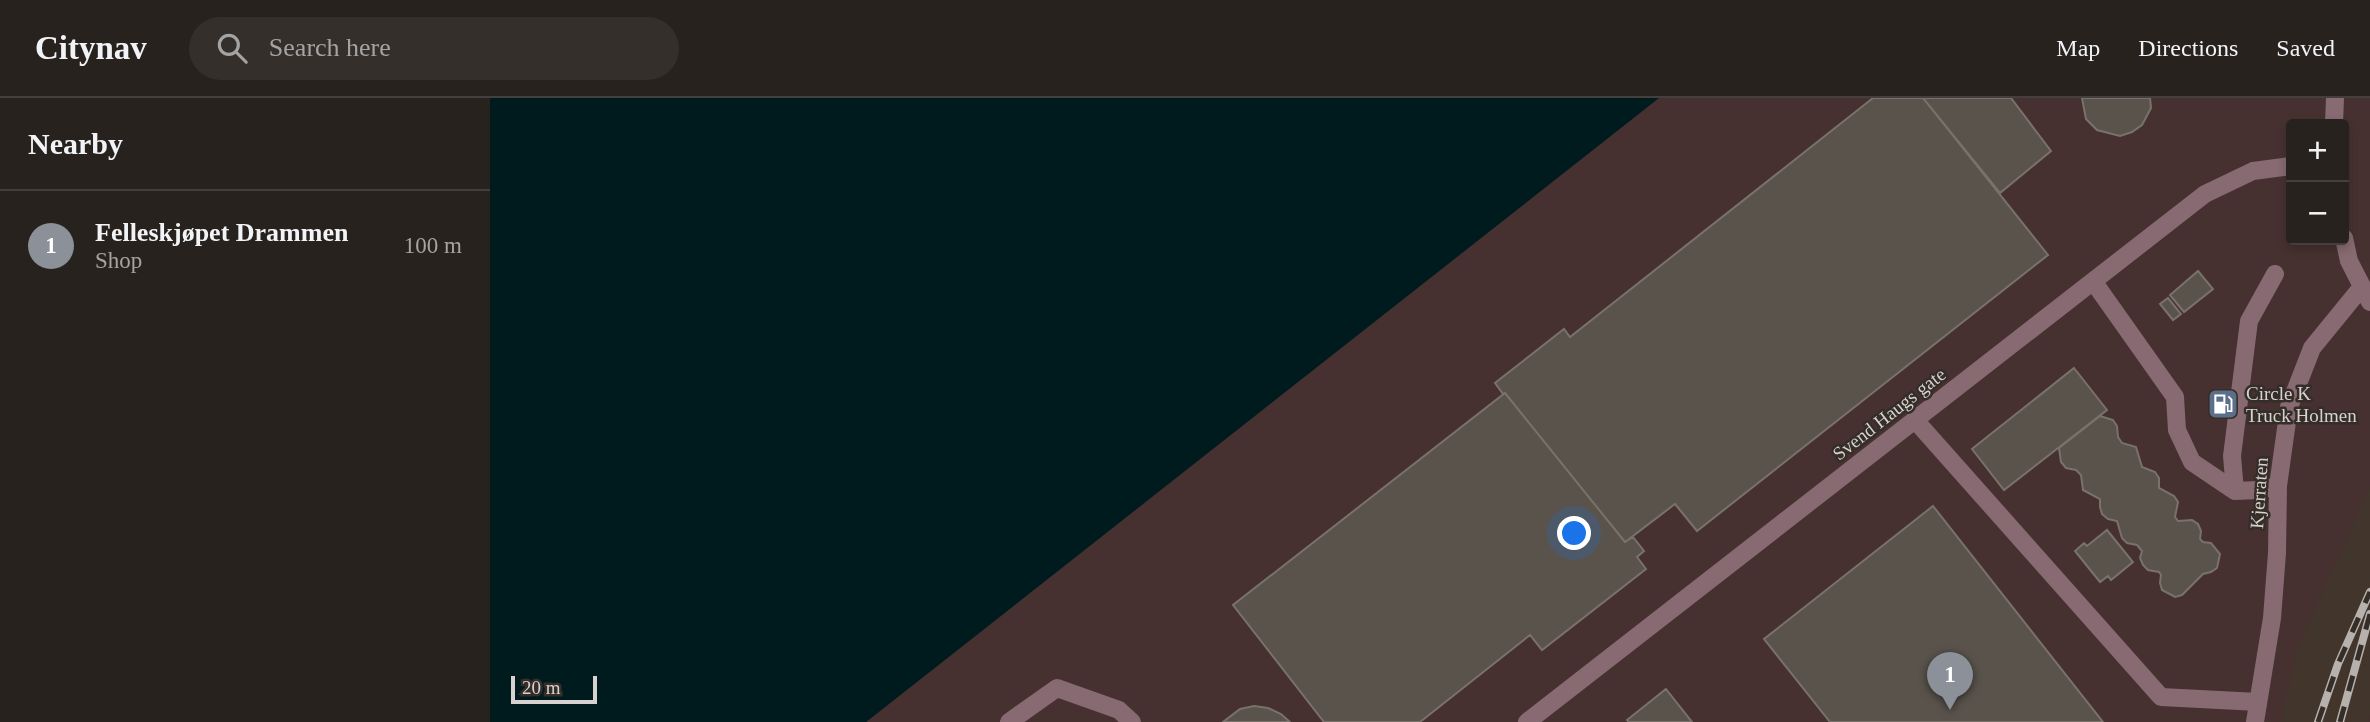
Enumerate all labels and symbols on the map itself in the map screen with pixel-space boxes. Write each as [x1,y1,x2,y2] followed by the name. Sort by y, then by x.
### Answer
[1828,363,1950,465] street label: Svend Haugs gate
[2246,383,2357,426] place label: Circle K Truck Holmen
[2206,387,2240,421] fuel station icon: Circle K Truck Holmen
[2246,456,2272,530] street label: Kjerraten
[1557,516,1591,550] your location
[1927,652,1973,710] pin: 1
[511,673,597,705] scale bar

